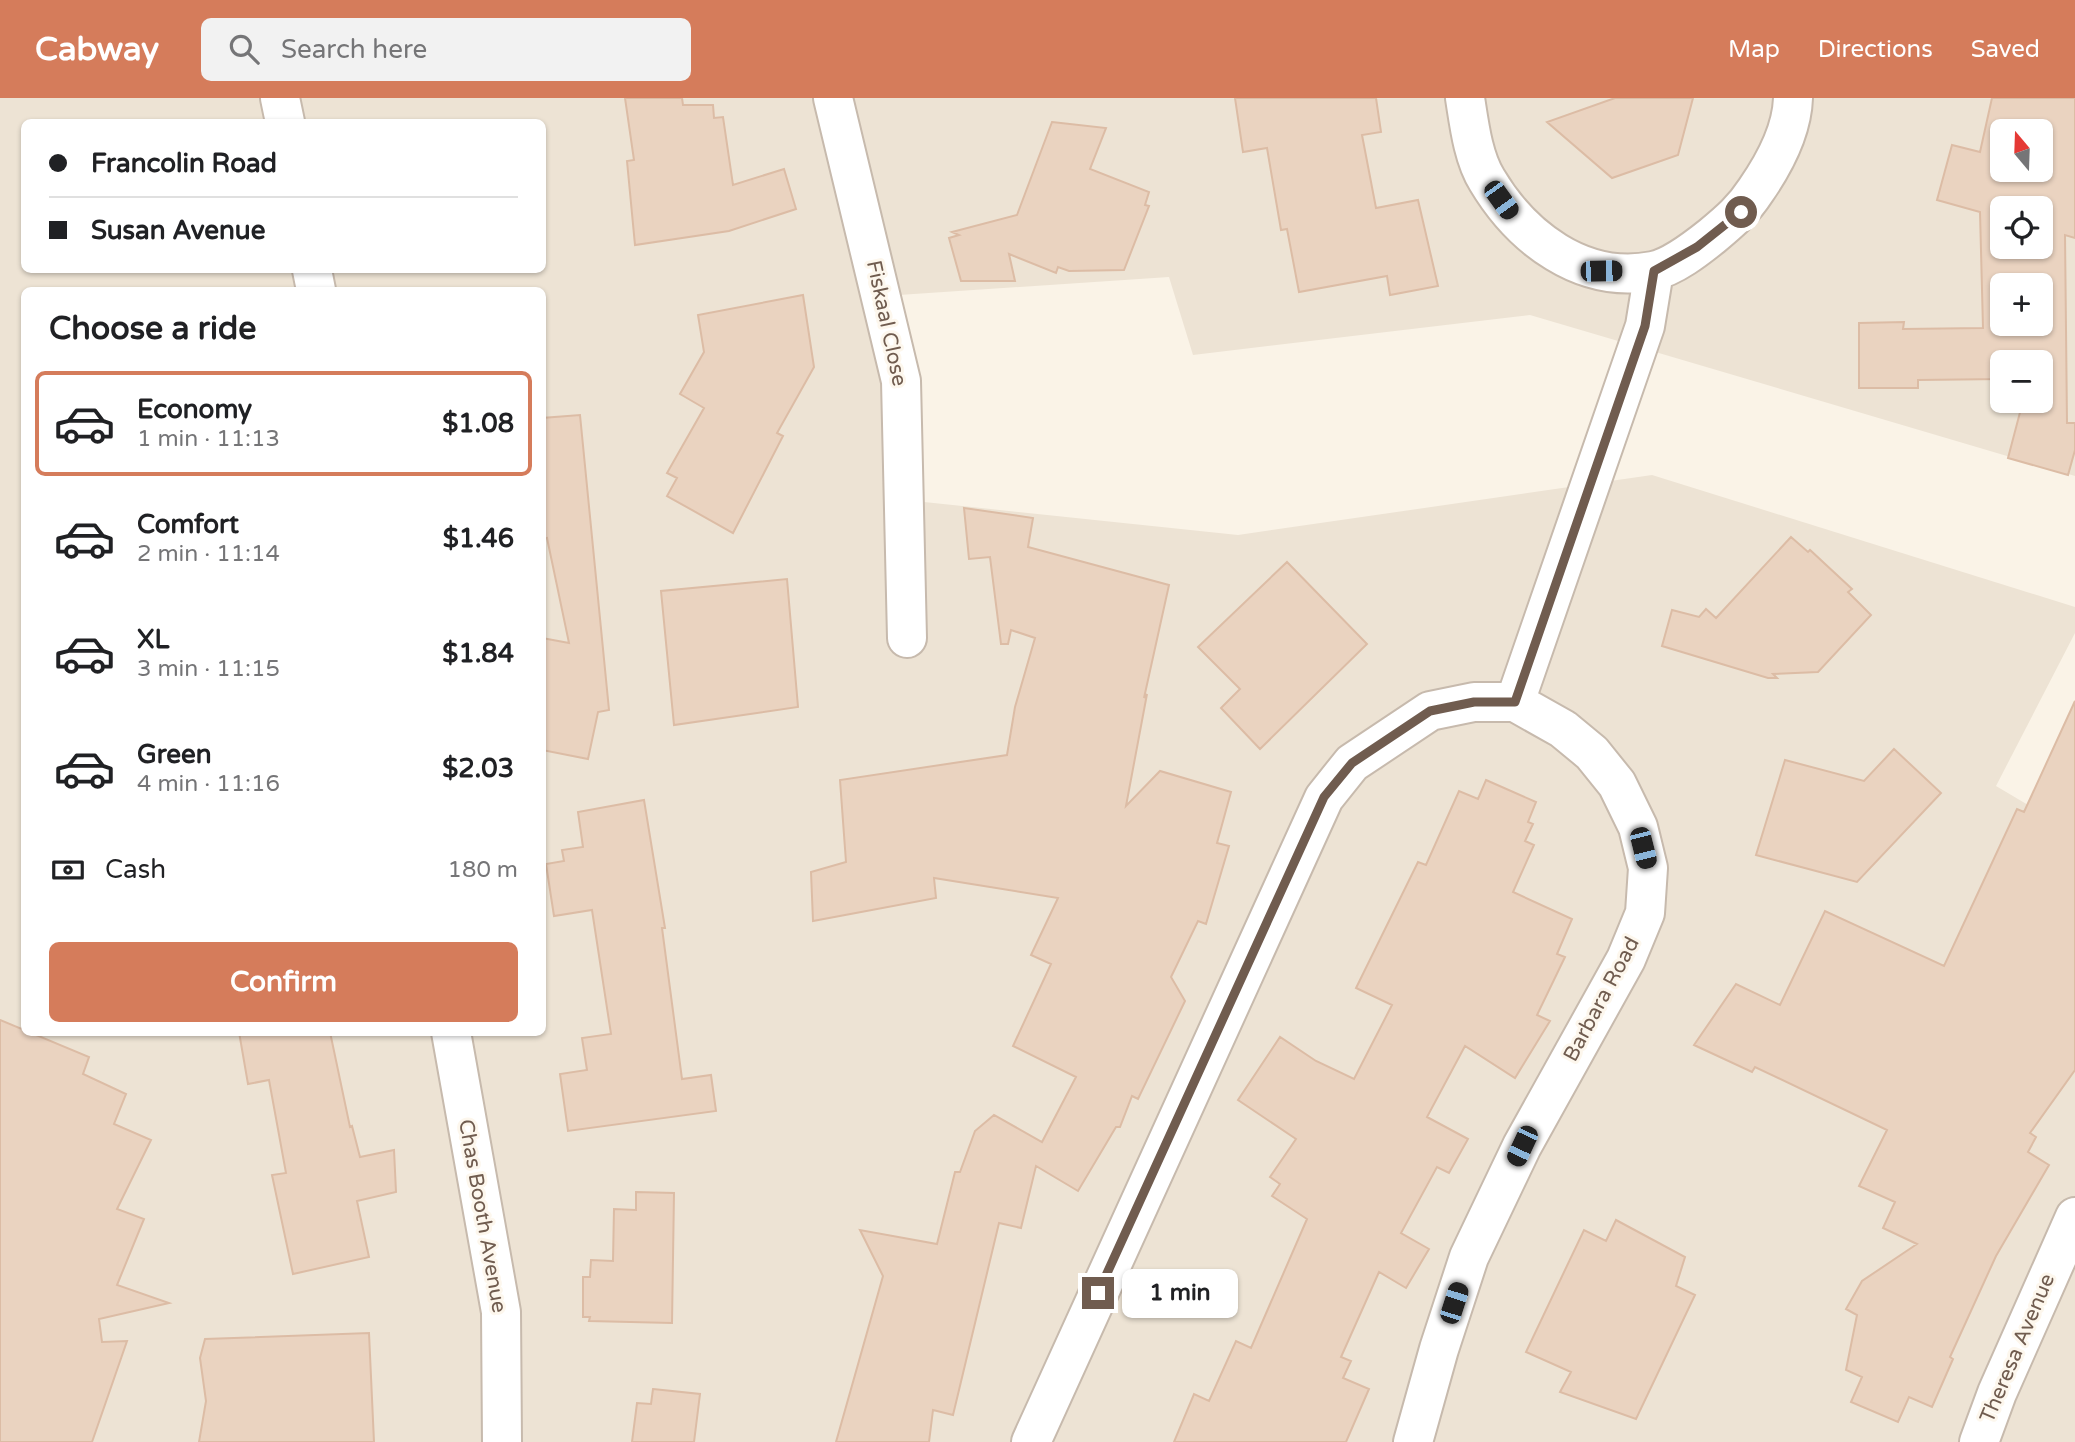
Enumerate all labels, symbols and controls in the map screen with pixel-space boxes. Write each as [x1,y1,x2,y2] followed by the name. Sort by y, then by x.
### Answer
[201,18,691,81] search box
[35,30,159,69] text: Cabway
[225,30,263,68] icon: search
[281,34,427,65] text: Search here
[1728,35,1780,64] text: Map
[1818,35,1933,64] text: Directions
[1971,35,2040,64] text: Saved
[1990,119,2053,182] north arrow
[1990,119,2053,413] map controls
[91,148,277,179] text: Francolin Road
[1481,177,1522,223] car
[1725,196,1757,228] route start
[1990,196,2053,259] button: locate
[91,215,265,246] text: Susan Avenue
[861,258,912,388] street label: Fiskaal Close
[1580,260,1623,282] car
[1990,273,2053,336] button: +
[49,310,256,348] text: Choose a ride
[1990,350,2053,413] button: −
[53,392,116,455] icon: car
[137,394,252,425] text: Economy
[442,408,514,439] text: $1.08
[137,425,280,453] text: 1 min · 11:13
[53,507,116,570] icon: car
[137,509,239,540] text: Comfort
[443,523,514,554] text: $1.46
[137,540,280,568] text: 2 min · 11:14
[53,622,116,685] icon: car
[137,624,169,655] text: XL
[442,638,514,669] text: $1.84
[137,655,280,683] text: 3 min · 11:15
[53,737,116,800] icon: car
[137,739,212,770] text: Green
[442,753,514,784] text: $2.03
[137,770,280,798] text: 4 min · 11:16
[1628,825,1659,871] car
[49,851,87,889] icon: cash
[105,854,166,885] text: Cash
[448,856,518,884] text: 180 m
[1558,933,1645,1066] street label: Barbara Road
[49,942,518,1022] button: Confirm
[453,1117,512,1315] street label: Chas Booth Avenue
[1504,1123,1541,1169] car
[1122,1268,1238,1318] callout: 1 min
[1975,1270,2060,1426] street label: Theresa Avenue
[1082,1277,1114,1309] route end
[1149,1279,1211,1307] text: 1 min
[1438,1280,1471,1326] car

